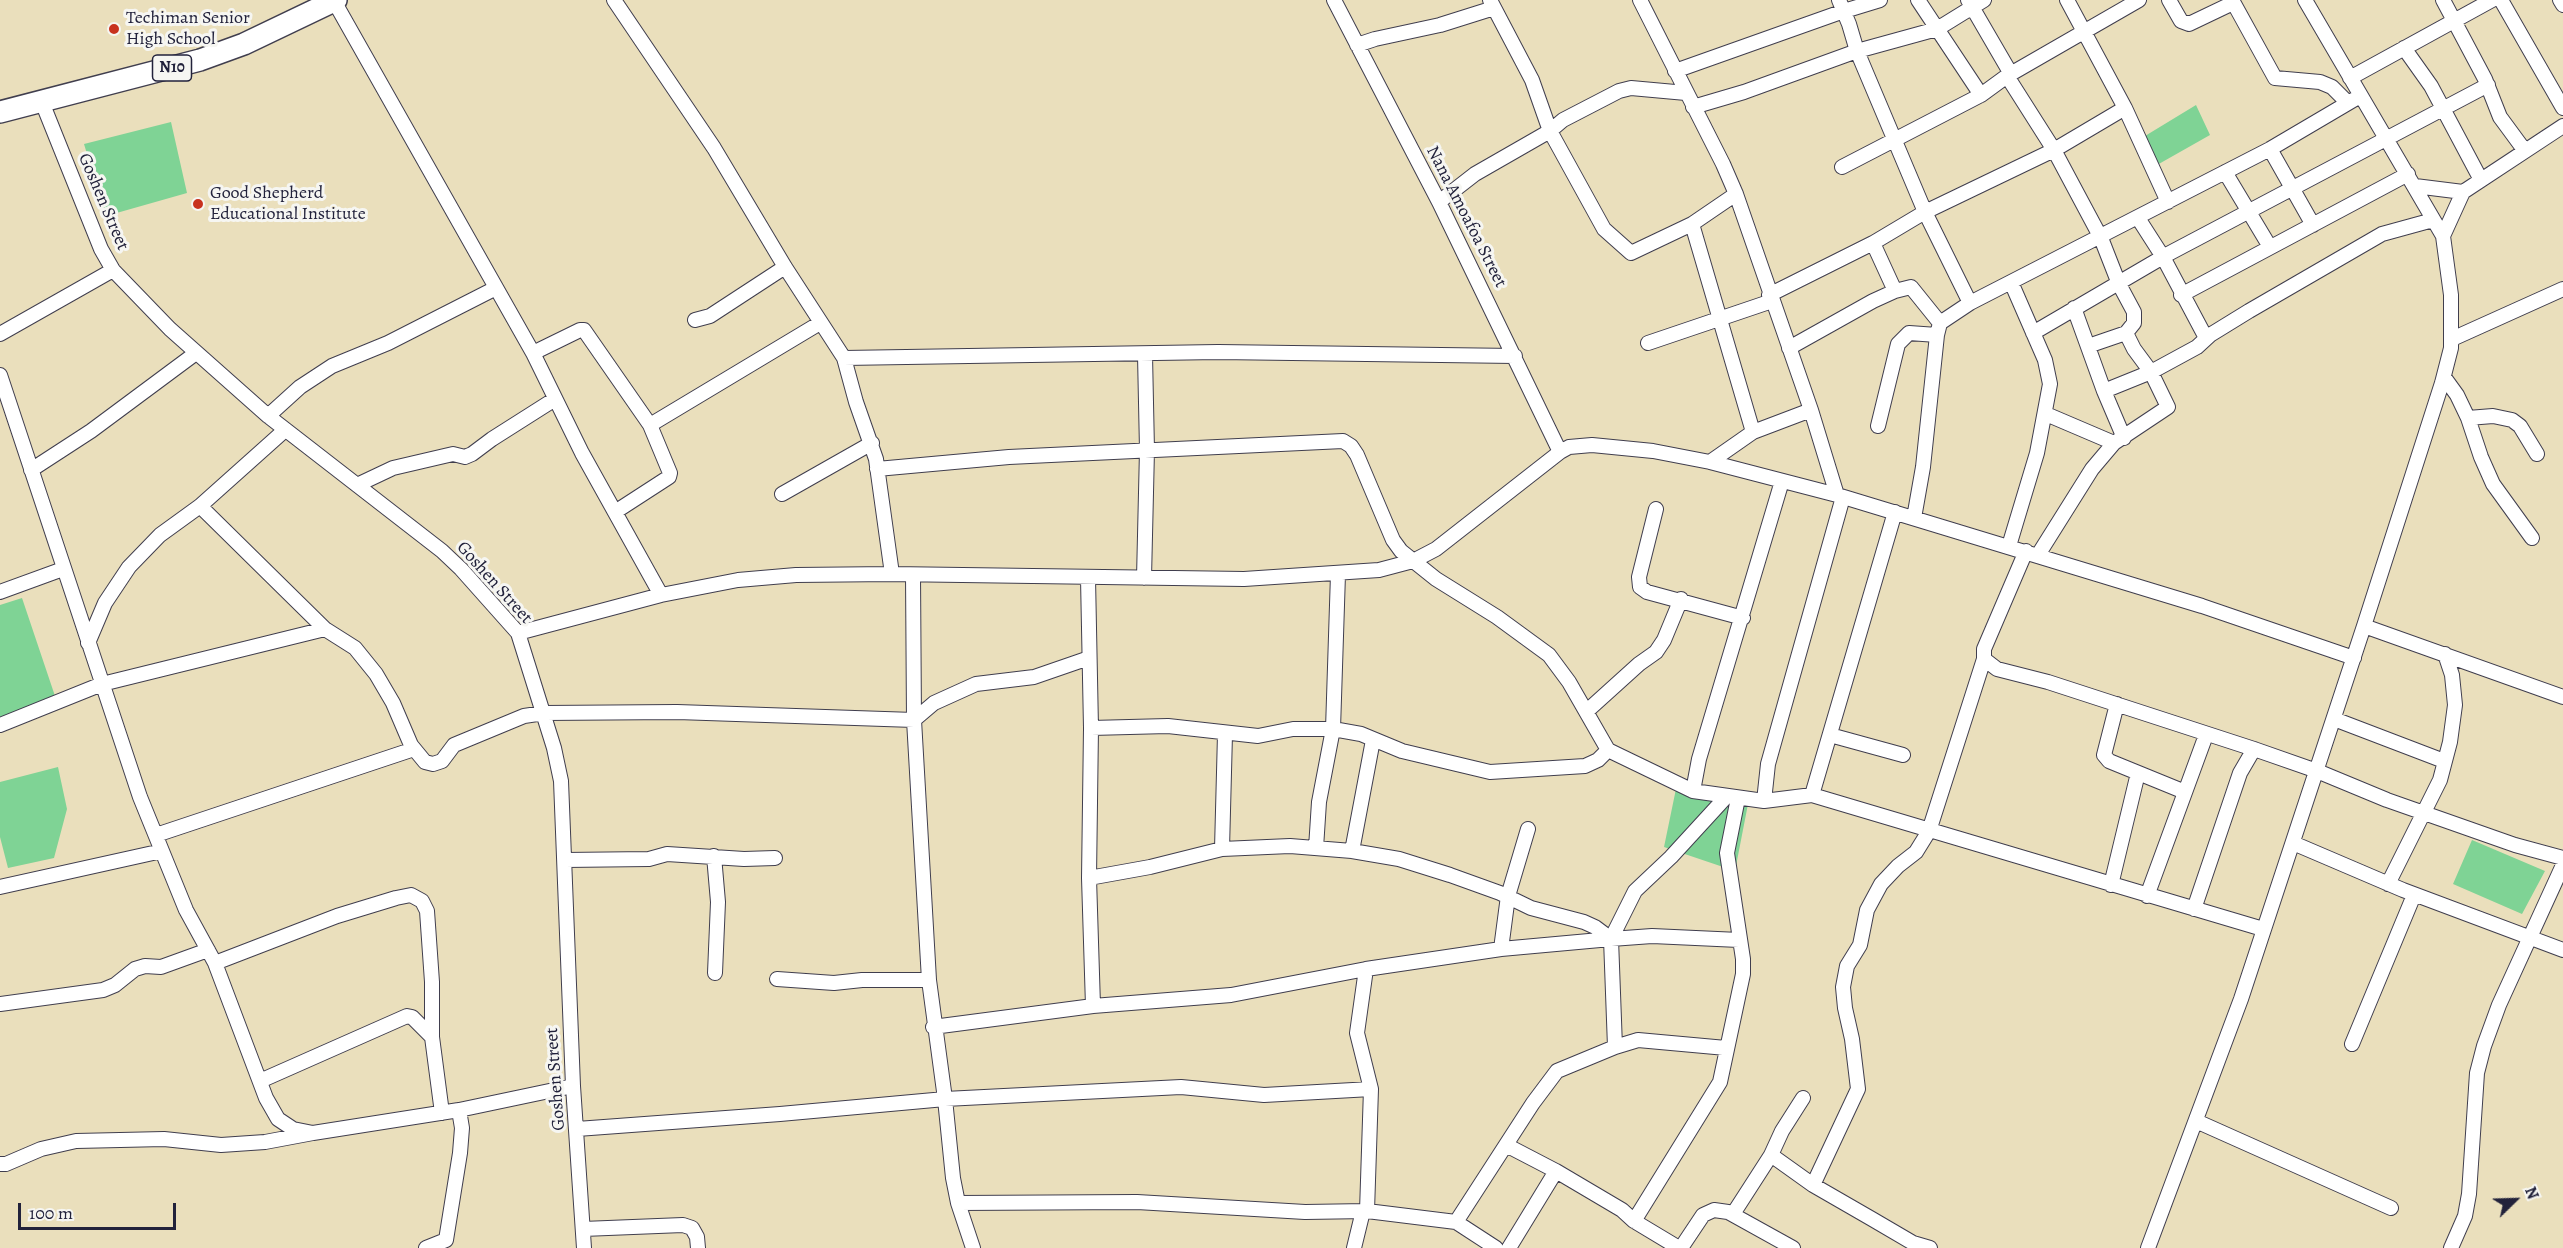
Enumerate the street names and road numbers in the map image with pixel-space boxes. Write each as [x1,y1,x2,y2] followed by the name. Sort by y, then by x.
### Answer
[152,55,192,81] road number: N10
[1421,143,1511,291] street label: Nana Amoafoa Street
[73,150,133,254] street label: Goshen Street
[451,537,537,629] street label: Goshen Street
[542,1027,570,1131] street label: Goshen Street

